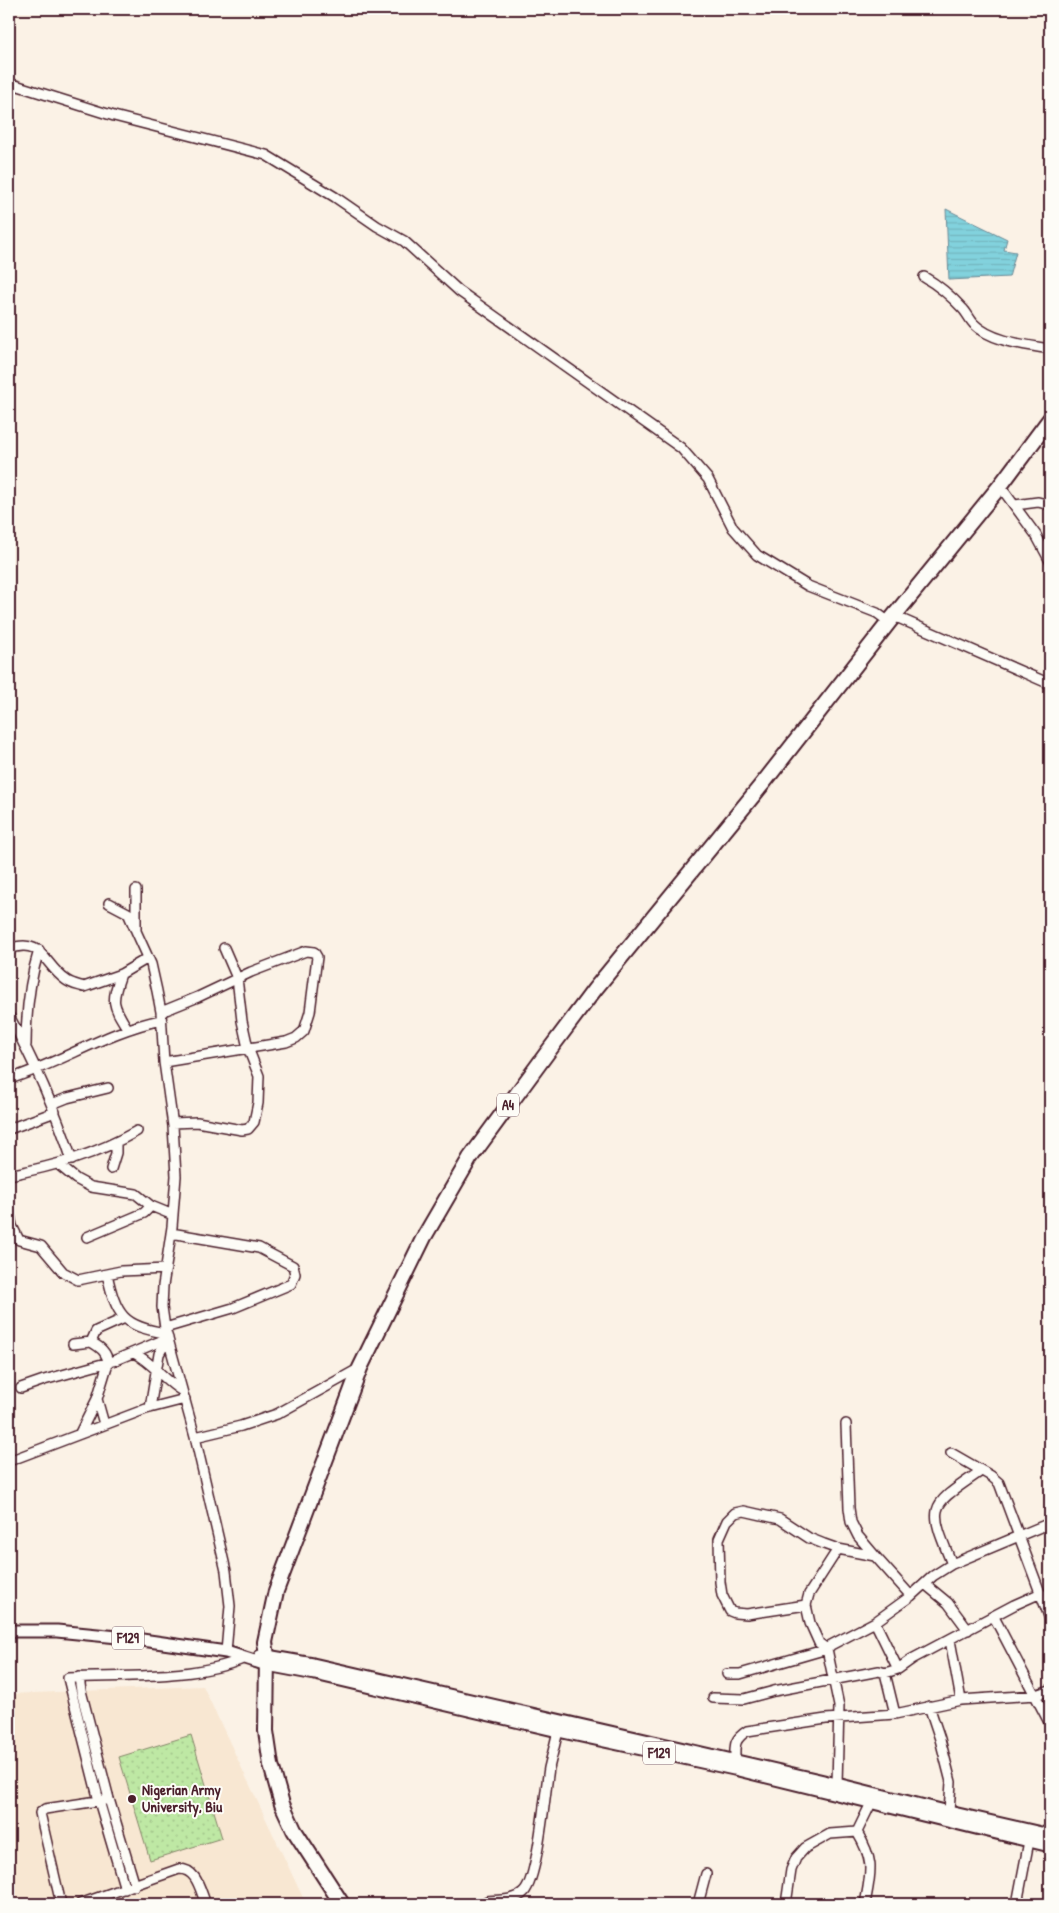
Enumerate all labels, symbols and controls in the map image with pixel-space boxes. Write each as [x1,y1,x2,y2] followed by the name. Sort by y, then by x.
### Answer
[497,1094,519,1116] road number: A4
[112,1626,144,1650] road number: F129
[643,1742,675,1765] road number: F129
[142,1779,223,1818] place label: Nigerian Army University, Biu
[126,1793,138,1805] marker: Nigerian Army University, Biu

